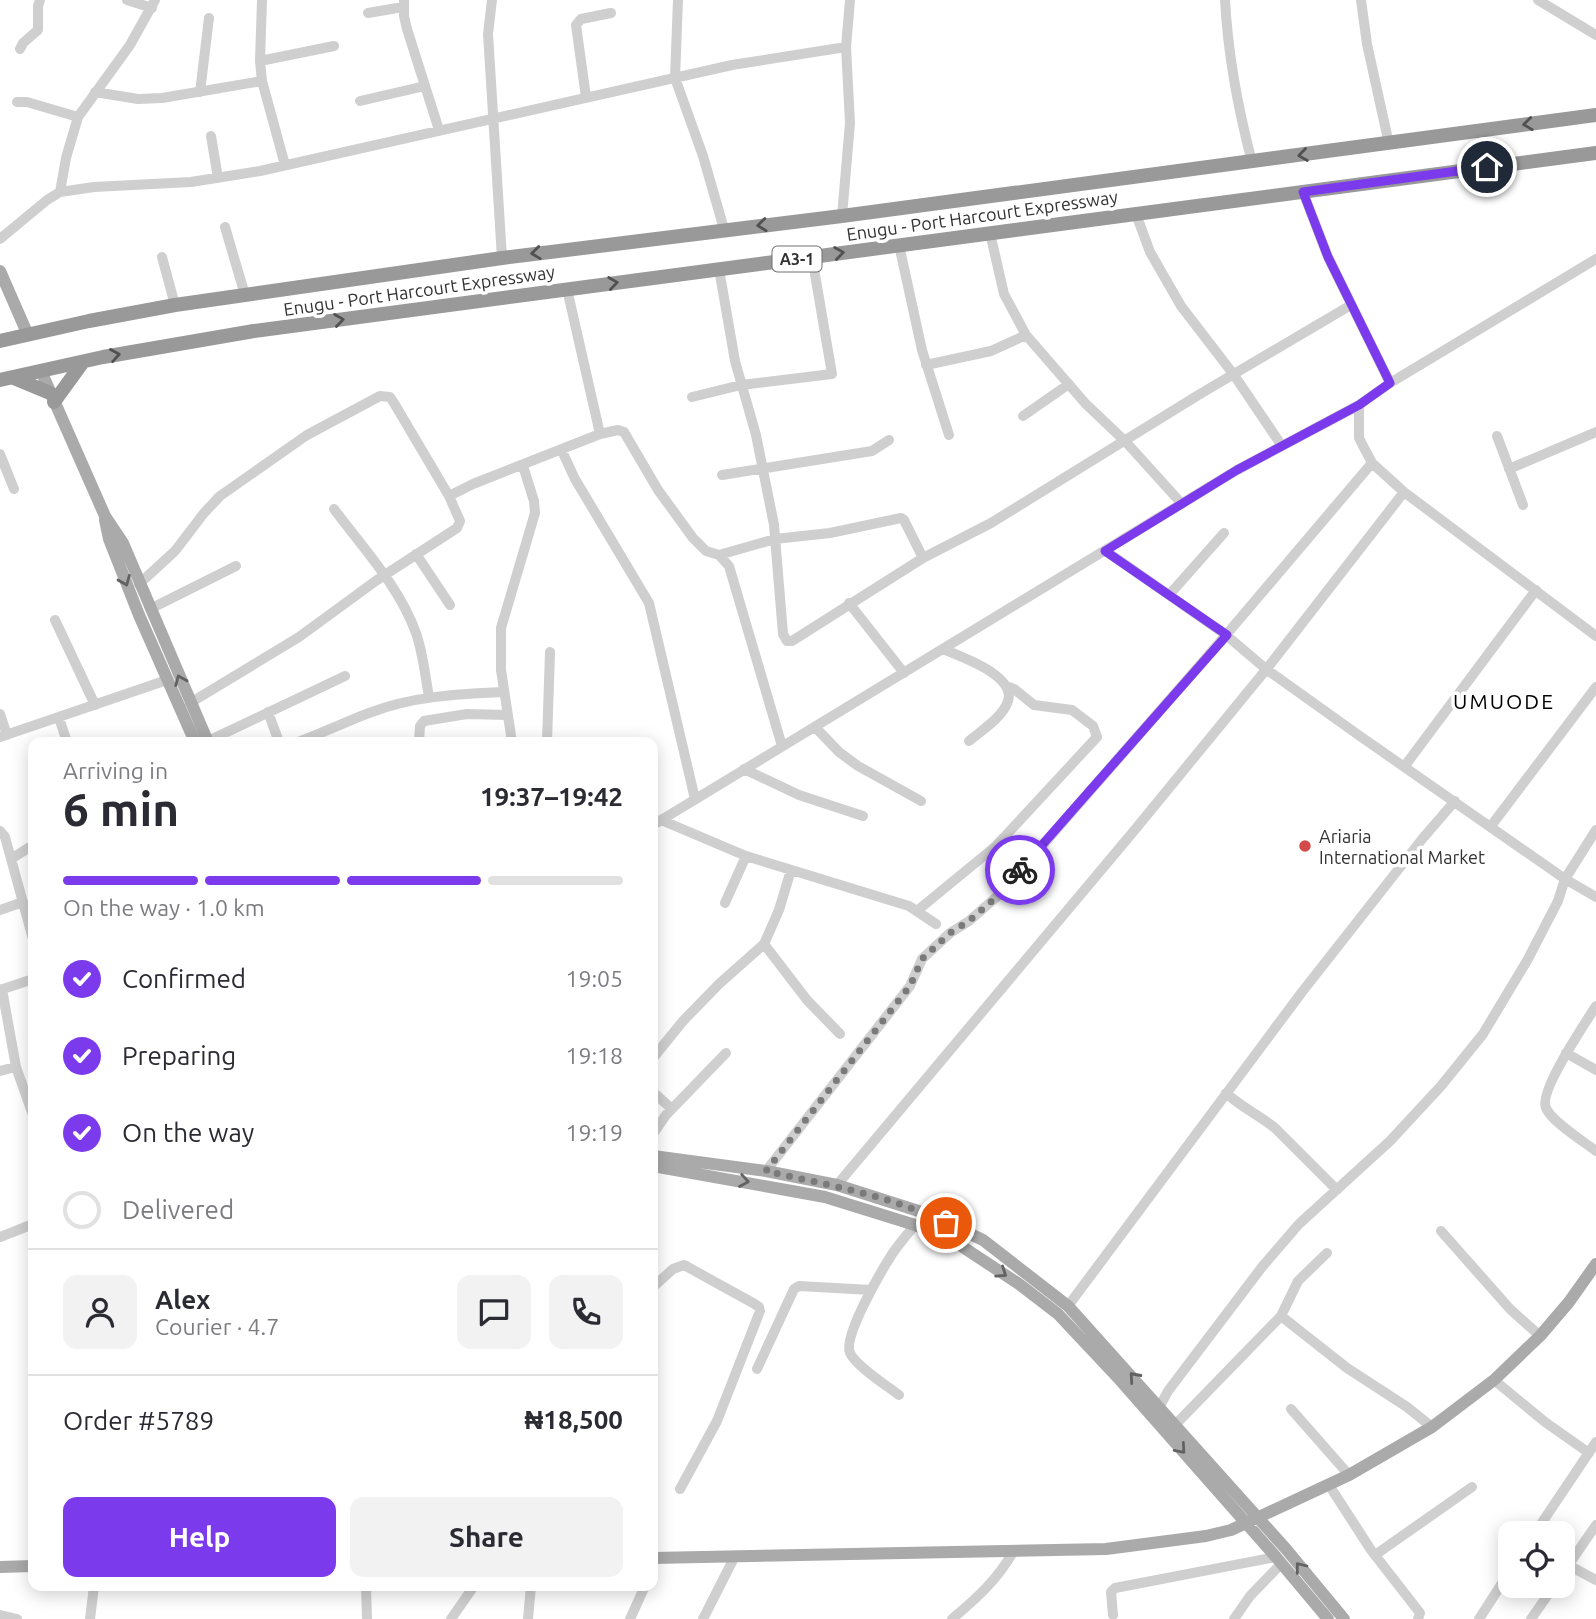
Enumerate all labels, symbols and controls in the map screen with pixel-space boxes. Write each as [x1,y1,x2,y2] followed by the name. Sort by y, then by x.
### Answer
[1523,117,1534,132] one-way arrow
[1457,137,1517,197] pin
[1297,147,1309,162] one-way arrow
[1468,148,1506,186] icon: home
[845,186,1119,244] street label: Enugu - Port Harcourt Expressway
[756,217,767,232] one-way arrow
[530,246,542,261] one-way arrow
[772,246,822,272] road number: A3-1
[833,246,845,261] one-way arrow
[282,261,556,319] street label: Enugu - Port Harcourt Expressway
[607,276,619,291] one-way arrow
[333,312,345,327] one-way arrow
[109,348,120,363] one-way arrow
[117,575,131,587] one-way arrow
[175,674,189,686] one-way arrow
[1453,689,1555,713] district label: UMUODE
[63,758,168,783] text: Arriving in
[480,782,623,811] text: 19:37–19:42
[63,783,179,835] text: 6 min
[1319,826,1485,867] place label: Ariaria International Market
[985,835,1055,905] courier
[1297,838,1313,854] marker: Ariaria International Market
[1001,851,1039,889] icon: bike
[63,895,265,920] text: On the way · 1.0 km
[63,960,101,998] icon: check
[122,964,246,993] text: Confirmed
[565,966,623,991] text: 19:05
[63,1037,101,1075] icon: check
[122,1041,236,1070] text: Preparing
[565,1043,623,1068] text: 19:18
[63,1114,101,1152] icon: check
[122,1118,254,1147] text: On the way
[565,1120,623,1145] text: 19:19
[738,1173,750,1188] one-way arrow
[916,1193,976,1253] pin
[122,1195,234,1224] text: Delivered
[927,1204,965,1242] icon: bag
[995,1264,1008,1277] one-way arrow
[63,1275,137,1349] button: person
[457,1275,531,1349] button: chat
[549,1275,623,1349] button: phone
[155,1285,210,1314] text: Alex
[155,1314,279,1339] text: Courier · 4.7
[1130,1373,1142,1386] one-way arrow
[525,1405,623,1434] text: ₦18,500
[63,1406,214,1435] text: Order #5789
[1173,1441,1185,1454] one-way arrow
[63,1497,336,1577] button: Help
[350,1497,623,1577] button: Share
[1498,1521,1575,1598] map controls
[1498,1521,1575,1598] button: locate
[1296,1562,1309,1575] one-way arrow

